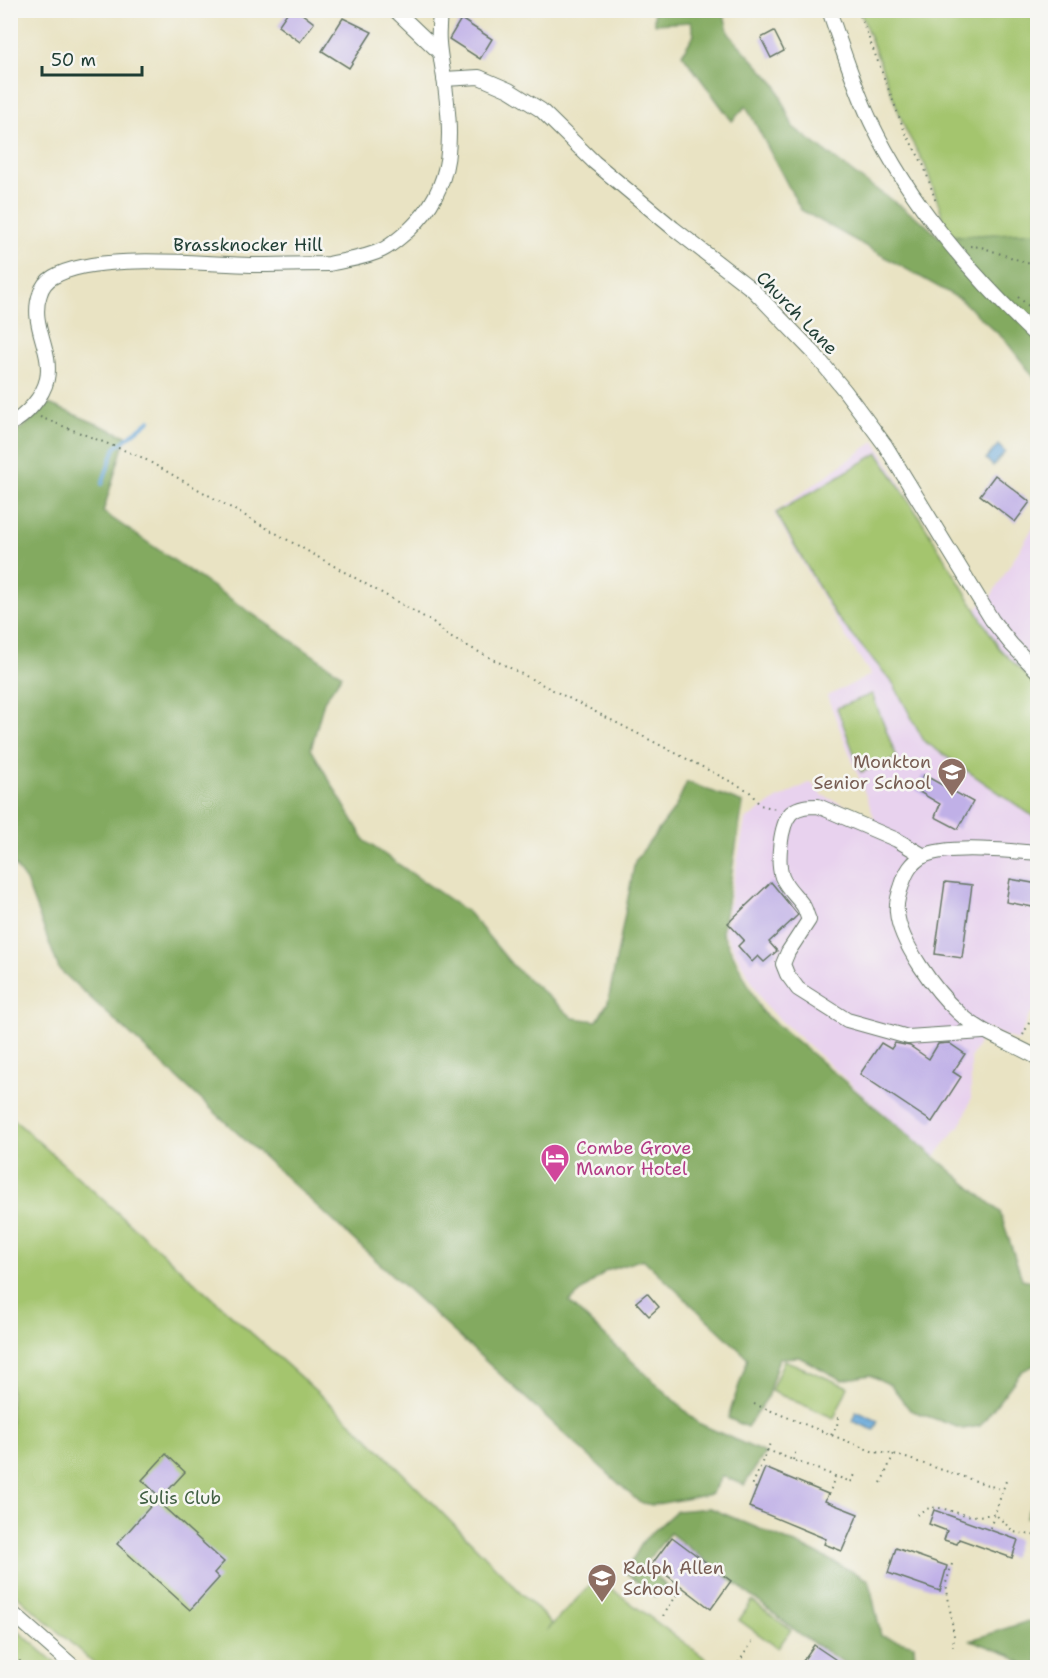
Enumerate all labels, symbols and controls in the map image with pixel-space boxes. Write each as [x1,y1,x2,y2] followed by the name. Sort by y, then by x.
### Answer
[42,39,142,77] scale bar
[51,48,96,72] text: 50 m
[173,233,323,257] street label: Brassknocker Hill
[751,266,843,360] street label: Church Lane
[814,750,932,795] place label: Monkton Senior School
[936,756,968,798] school or university icon: Monkton Senior School
[576,1136,691,1181] place label: Combe Grove Manor Hotel
[539,1142,571,1184] hotel icon: Combe Grove Manor Hotel
[139,1486,221,1510] park label: Sulis Club
[623,1556,724,1601] place label: Ralph Allen School
[586,1562,618,1604] school or university icon: Ralph Allen School

